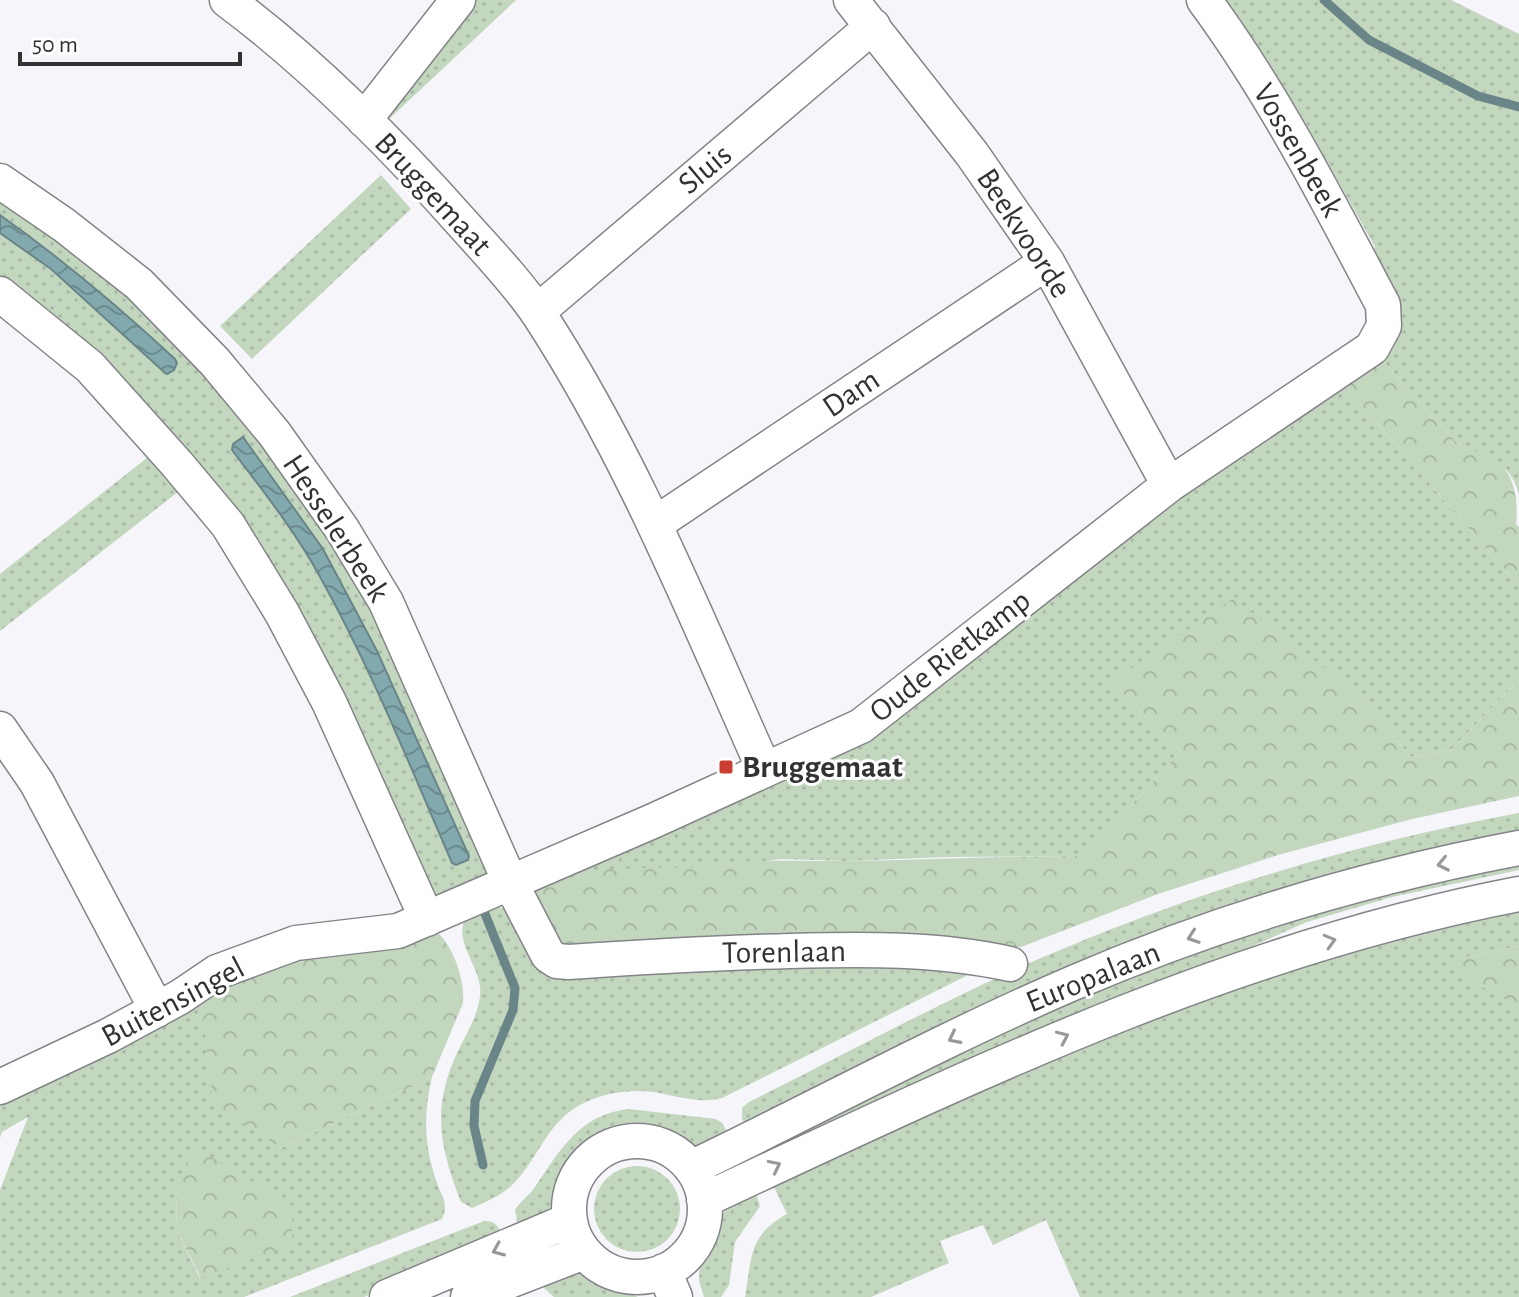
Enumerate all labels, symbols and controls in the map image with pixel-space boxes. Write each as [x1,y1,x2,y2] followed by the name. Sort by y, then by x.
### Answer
[20,16,240,66] scale bar
[32,33,78,57] text: 50 m
[1247,78,1349,222] street label: Vossenbeek
[369,126,497,262] street label: Bruggemaat
[672,138,738,200] street label: Sluis
[971,163,1077,303] street label: Beekvoorde
[817,363,885,423] street label: Dam
[277,449,395,607] street label: Hesselerbeek
[864,584,1036,728] street label: Oude Rietkamp
[742,751,903,783] place label: Bruggemaat
[717,758,735,776] marker: Bruggemaat
[1436,855,1450,872] one-way arrow
[1187,927,1201,943] one-way arrow
[1322,933,1336,950] one-way arrow
[722,935,846,969] street label: Torenlaan
[1021,936,1165,1018] street label: Europalaan
[96,951,250,1053] street label: Buitensingel
[948,1029,963,1044] one-way arrow
[1055,1031,1069,1047] one-way arrow
[766,1161,781,1176] one-way arrow
[492,1240,506,1256] one-way arrow

